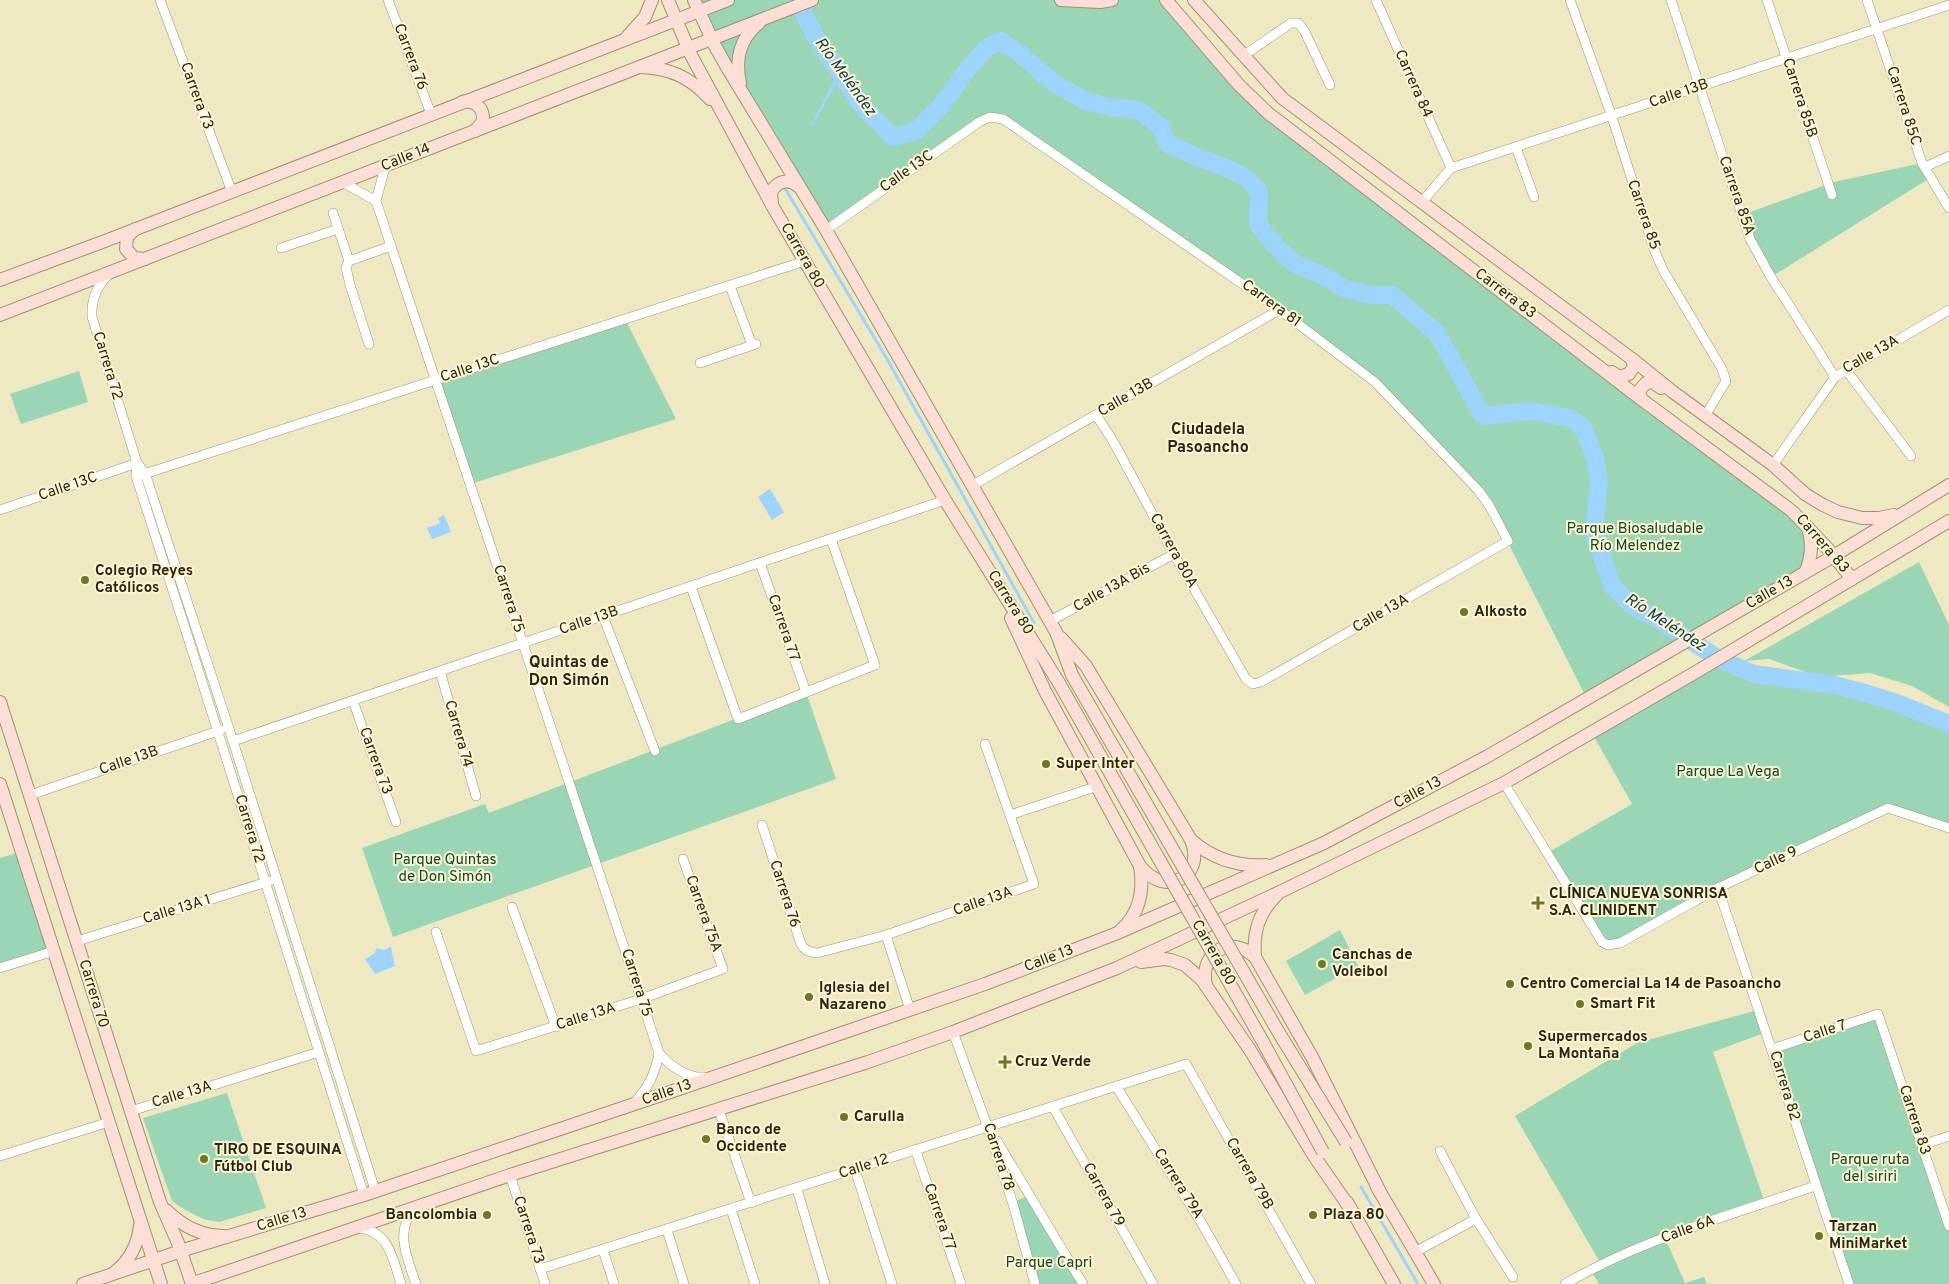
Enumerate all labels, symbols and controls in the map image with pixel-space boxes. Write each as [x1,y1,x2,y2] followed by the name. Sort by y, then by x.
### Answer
[389,21,431,93] street label: Carrera 76
[810,34,881,121] water label: Río Meléndez
[1390,47,1436,121] street label: Carrera 84
[1777,56,1821,140] street label: Carrera 85B
[175,60,217,132] street label: Carrera 73
[1881,64,1925,148] street label: Carrera 85C
[1647,75,1711,113] street label: Calle 13B
[378,140,434,176] street label: Calle 14
[876,147,938,197] street label: Calle 13C
[1714,154,1758,238] street label: Carrera 85A
[1622,178,1664,252] street label: Carrera 85
[776,220,828,292] street label: Carrera 80
[1470,265,1540,323] street label: Carrera 83
[1238,276,1304,332] street label: Carrera 81
[88,330,126,402] street label: Carrera 72
[1840,331,1902,379] street label: Calle 13A
[438,351,502,387] street label: Calle 13C
[1095,374,1157,422] street label: Calle 13B
[1167,420,1249,458] district label: Ciudadela Pasoancho
[36,468,100,506] street label: Calle 13C
[1145,510,1201,592] street label: Carrera 80A
[1791,510,1853,578] street label: Carrera 83
[1567,520,1703,556] park label: Parque Biosaludable Río Melendez
[1070,559,1154,617] street label: Calle 13A Bis
[95,562,193,598] place label: Colegio Reyes Católicos
[488,562,528,636] street label: Carrera 75
[983,567,1037,639] street label: Carrera 80
[1743,572,1797,614] street label: Calle 13
[79,574,91,586] marker: Colegio Reyes Católicos
[1621,589,1710,657] water label: Río Meléndez
[1350,590,1412,638] street label: Calle 13A
[763,592,803,664] street label: Carrera 77
[557,602,621,640] street label: Calle 13B
[1474,603,1527,622] place label: Alkosto
[1458,606,1470,618] marker: Alkosto
[529,653,609,691] district label: Quintas de Don Simón
[439,698,477,770] street label: Carrera 74
[354,725,396,797] street label: Carrera 73
[97,742,161,780] street label: Calle 13B
[1056,755,1136,774] place label: Super Inter
[1040,758,1052,770] marker: Super Inter
[1676,763,1780,782] park label: Parque La Vega
[1391,772,1445,814] street label: Calle 13
[230,793,268,865] street label: Carrera 72
[1751,843,1801,879] street label: Calle 9
[394,851,496,887] park label: Parque Quintas de Don Simón
[764,858,804,930] street label: Carrera 76
[680,873,726,955] street label: Carrera 75A
[951,883,1015,921] street label: Calle 13A
[1549,884,1728,921] place label: CLÍNICA NUEVA SONRISA S.A. CLINIDENT
[141,891,213,929] street label: Calle 13A 1
[1531,896,1545,910] marker: CLÍNICA NUEVA SONRISA S.A. CLINIDENT
[1187,917,1239,989] street label: Carrera 80
[1021,941,1077,977] street label: Calle 13
[616,946,656,1020] street label: Carrera 75
[1332,946,1413,982] place label: Canchas de Voleibol
[74,957,112,1031] street label: Carrera 70
[1316,958,1328,970] marker: Canchas de Voleibol
[1520,975,1781,994] place label: Centro Comercial La 14 de Pasoancho
[1504,978,1516,990] marker: Centro Comercial La 14 de Pasoancho
[819,979,890,1015] place label: Iglesia del Nazareno
[803,991,815,1003] marker: Iglesia del Nazareno
[1590,995,1656,1014] place label: Smart Fit
[554,998,618,1036] street label: Calle 13A
[1574,998,1586,1010] marker: Smart Fit
[1801,1016,1849,1048] street label: Calle 7
[1538,1028,1648,1064] place label: Supermercados La Montaña
[1522,1040,1534,1052] marker: Supermercados La Montaña
[1764,1049,1804,1123] street label: Carrera 82
[1015,1053,1091,1072] place label: Cruz Verde
[999,1056,1011,1068] marker: Cruz Verde
[639,1076,695,1110] street label: Calle 13
[150,1077,214,1113] street label: Calle 13A
[1894,1083,1934,1157] street label: Carrera 83
[854,1108,904,1127] place label: Carulla
[838,1111,850,1123] marker: Carulla
[716,1121,787,1157] place label: Banco de Occidente
[978,1121,1018,1193] street label: Carrera 78
[700,1133,712,1145] marker: Banco de Occidente
[1221,1135,1277,1213] street label: Carrera 79B
[214,1141,342,1177] place label: TIRO DE ESQUINA Fútbol Club
[1149,1145,1207,1223] street label: Carrera 79A
[836,1150,892,1184] street label: Calle 12
[1831,1151,1909,1187] park label: Parque ruta del siriri
[198,1153,210,1165] marker: TIRO DE ESQUINA Fútbol Club
[1078,1160,1128,1230] street label: Carrera 79
[919,1181,959,1253] street label: Carrera 77
[508,1194,548,1266] street label: Carrera 73
[255,1203,309,1237] street label: Calle 13
[385,1206,477,1225] place label: Bancolombia
[1323,1206,1385,1225] place label: Plaza 80
[481,1209,493,1221] marker: Bancolombia
[1307,1209,1319,1221] marker: Plaza 80
[1658,1212,1718,1248] street label: Calle 6A
[1829,1218,1908,1254] place label: Tarzan MiniMarket
[1813,1230,1825,1242] marker: Tarzan MiniMarket
[1006,1254,1092,1273] park label: Parque Capri

